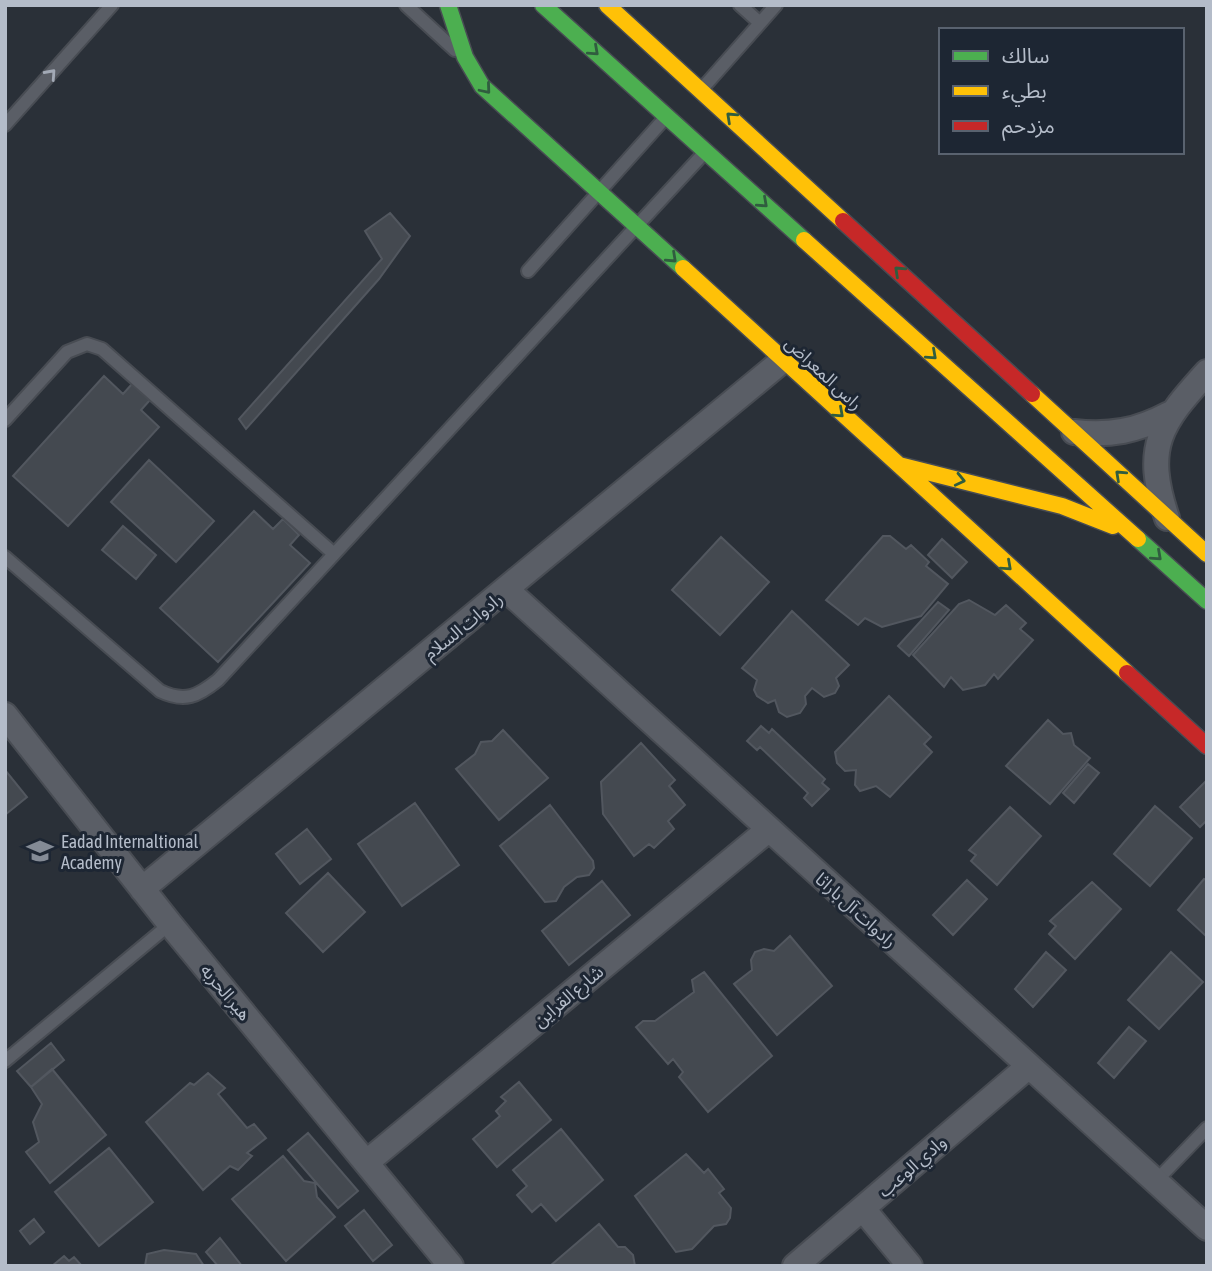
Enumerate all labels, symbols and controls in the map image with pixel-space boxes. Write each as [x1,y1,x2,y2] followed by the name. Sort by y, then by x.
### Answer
[939,28,1184,154] legend
[586,43,599,55] one-way arrow
[1002,43,1049,67] text: سالك
[42,69,55,82] one-way arrow
[1002,78,1047,107] text: بطيء
[478,80,490,93] one-way arrow
[726,113,739,126] one-way arrow
[1002,113,1055,141] text: مزدحم
[754,195,767,207] one-way arrow
[664,250,677,262] one-way arrow
[894,267,907,279] one-way arrow
[780,332,867,415] street label: راس المعراض
[924,347,937,359] one-way arrow
[831,405,844,417] one-way arrow
[1115,470,1128,483] one-way arrow
[953,472,965,486] one-way arrow
[1149,547,1162,560] one-way arrow
[999,558,1012,570] one-way arrow
[419,588,509,667] street label: رادوات السلام
[61,831,198,873] place label: Eadad Internaltional Academy
[25,836,55,866] school or university icon: Eadad Internaltional Academy
[810,868,901,953] street label: رادوات آل باراثا
[196,959,256,1025] street label: هير الحربه
[529,961,610,1034] street label: شارع القراين
[874,1131,952,1204] street label: وادي الوعب

